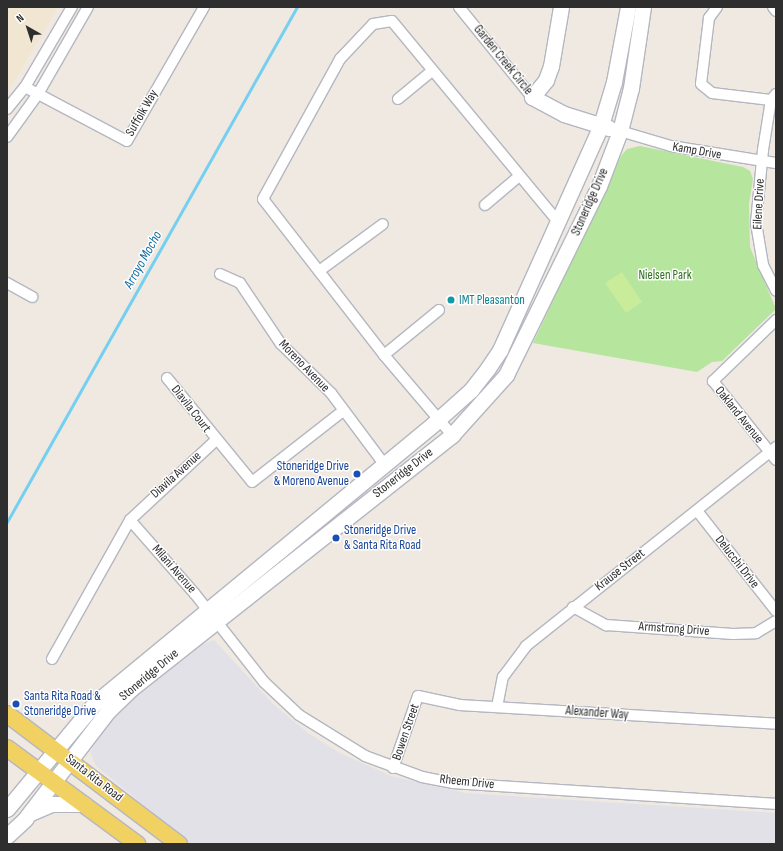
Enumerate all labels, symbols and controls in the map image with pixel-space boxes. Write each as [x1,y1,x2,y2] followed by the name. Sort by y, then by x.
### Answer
[8,8,48,48] north arrow
[14,11,27,25] text: N
[470,22,536,98] street label: Garden Creek Circle
[122,87,162,139] street label: Suffolk Way
[671,139,723,163] street label: Kamp Drive
[568,166,612,238] street label: Stoneridge Drive
[750,178,768,230] street label: Eilene Drive
[120,228,166,292] water label: Arroyo Mocho
[638,267,692,283] park label: Nielsen Park
[459,292,525,308] place label: IMT Pleasanton
[446,295,456,305] marker: IMT Pleasanton
[275,337,333,395] street label: Moreno Avenue
[168,382,214,436] street label: Diavila Court
[711,383,767,447] street label: Oakland Avenue
[370,445,436,501] street label: Stoneridge Drive
[148,448,204,502] street label: Diavila Avenue
[274,459,349,490] place label: Stoneridge Drive & Moreno Avenue
[352,469,362,479] marker: Stoneridge Drive & Moreno Avenue
[344,523,421,554] place label: Stoneridge Drive & Santa Rita Road
[331,533,341,543] marker: Stoneridge Drive & Santa Rita Road
[712,533,762,591] street label: Delucchi Drive
[149,541,199,597] street label: Milani Avenue
[592,546,648,594] street label: Krause Street
[638,619,710,639] street label: Armstrong Drive
[116,646,182,704] street label: Stoneridge Drive
[24,689,101,720] place label: Santa Rita Road & Stoneridge Drive
[11,699,21,709] marker: Santa Rita Road & Stoneridge Drive
[389,702,423,762] street label: Bowen Street
[565,703,629,723] street label: Alexander Way
[62,751,126,805] street label: Santa Rita Road
[439,771,495,793] street label: Rheem Drive

